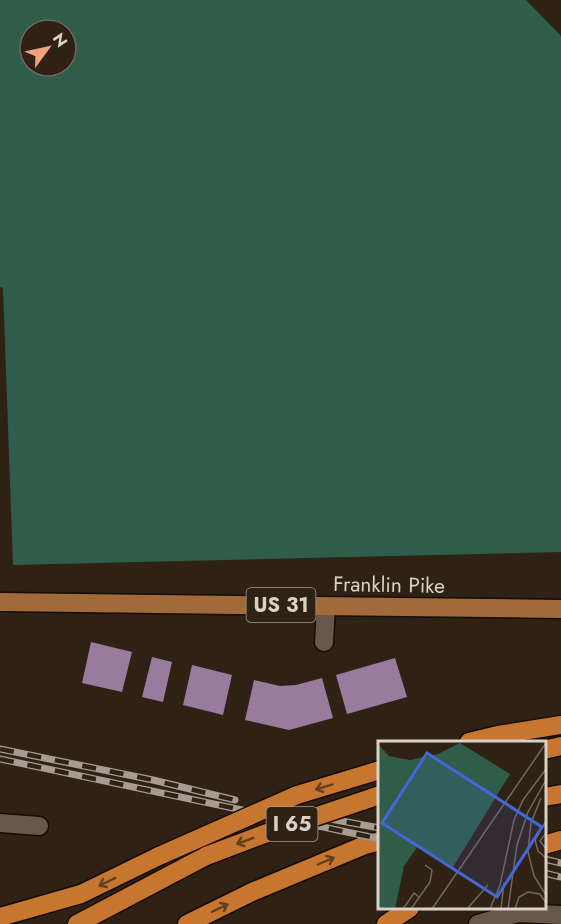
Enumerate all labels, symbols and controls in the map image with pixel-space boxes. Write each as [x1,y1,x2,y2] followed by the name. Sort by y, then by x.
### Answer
[18,18,78,78] north arrow
[47,29,73,52] text: N
[333,569,445,601] street label: Franklin Pike
[246,588,316,622] road number: US 31
[378,741,546,909] inset map
[315,782,334,793] one-way arrow
[266,807,318,841] road number: I 65
[236,836,255,847] one-way arrow
[316,855,334,866] one-way arrow
[98,876,116,888] one-way arrow
[210,902,228,913] one-way arrow

